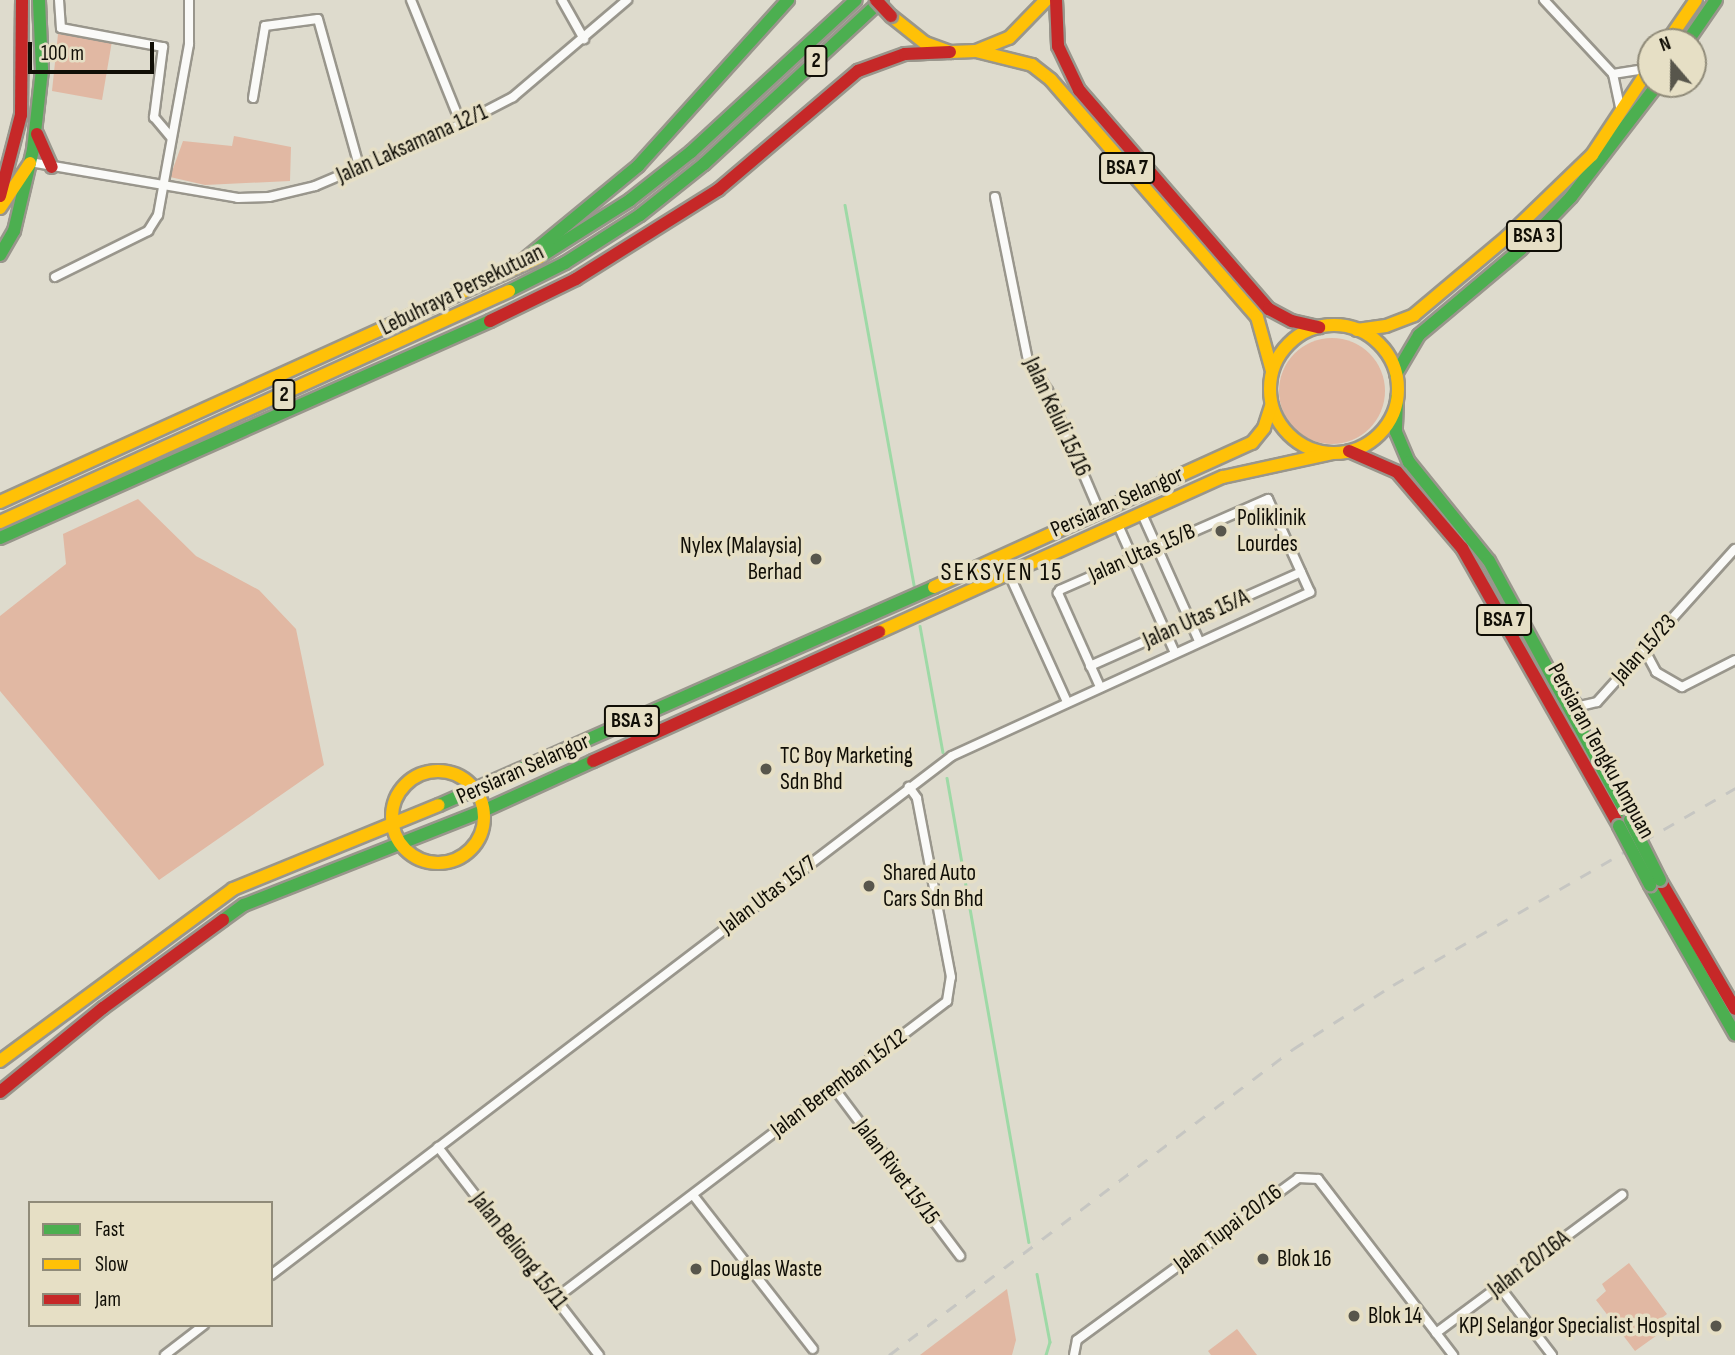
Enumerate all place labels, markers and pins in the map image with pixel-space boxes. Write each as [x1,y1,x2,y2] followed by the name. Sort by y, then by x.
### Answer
[1237,504,1306,558] place label: Poliklinik Lourdes
[1211,521,1231,541] marker: Poliklinik Lourdes
[680,532,802,586] place label: Nylex (Malaysia) Berhad
[808,551,824,567] marker: Nylex (Malaysia) Berhad
[780,742,913,796] place label: TC Boy Marketing Sdn Bhd
[758,761,774,777] marker: TC Boy Marketing Sdn Bhd
[883,859,983,913] place label: Shared Auto Cars Sdn Bhd
[861,878,877,894] marker: Shared Auto Cars Sdn Bhd
[1277,1245,1332,1273] place label: Blok 16
[1255,1251,1271,1267] marker: Blok 16
[710,1255,822,1283] place label: Douglas Waste
[688,1261,704,1277] marker: Douglas Waste
[1368,1302,1422,1330] place label: Blok 14
[1346,1308,1362,1324] marker: Blok 14
[1459,1312,1700,1340] place label: KPJ Selangor Specialist Hospital
[1706,1316,1726,1336] marker: KPJ Selangor Specialist Hospital

